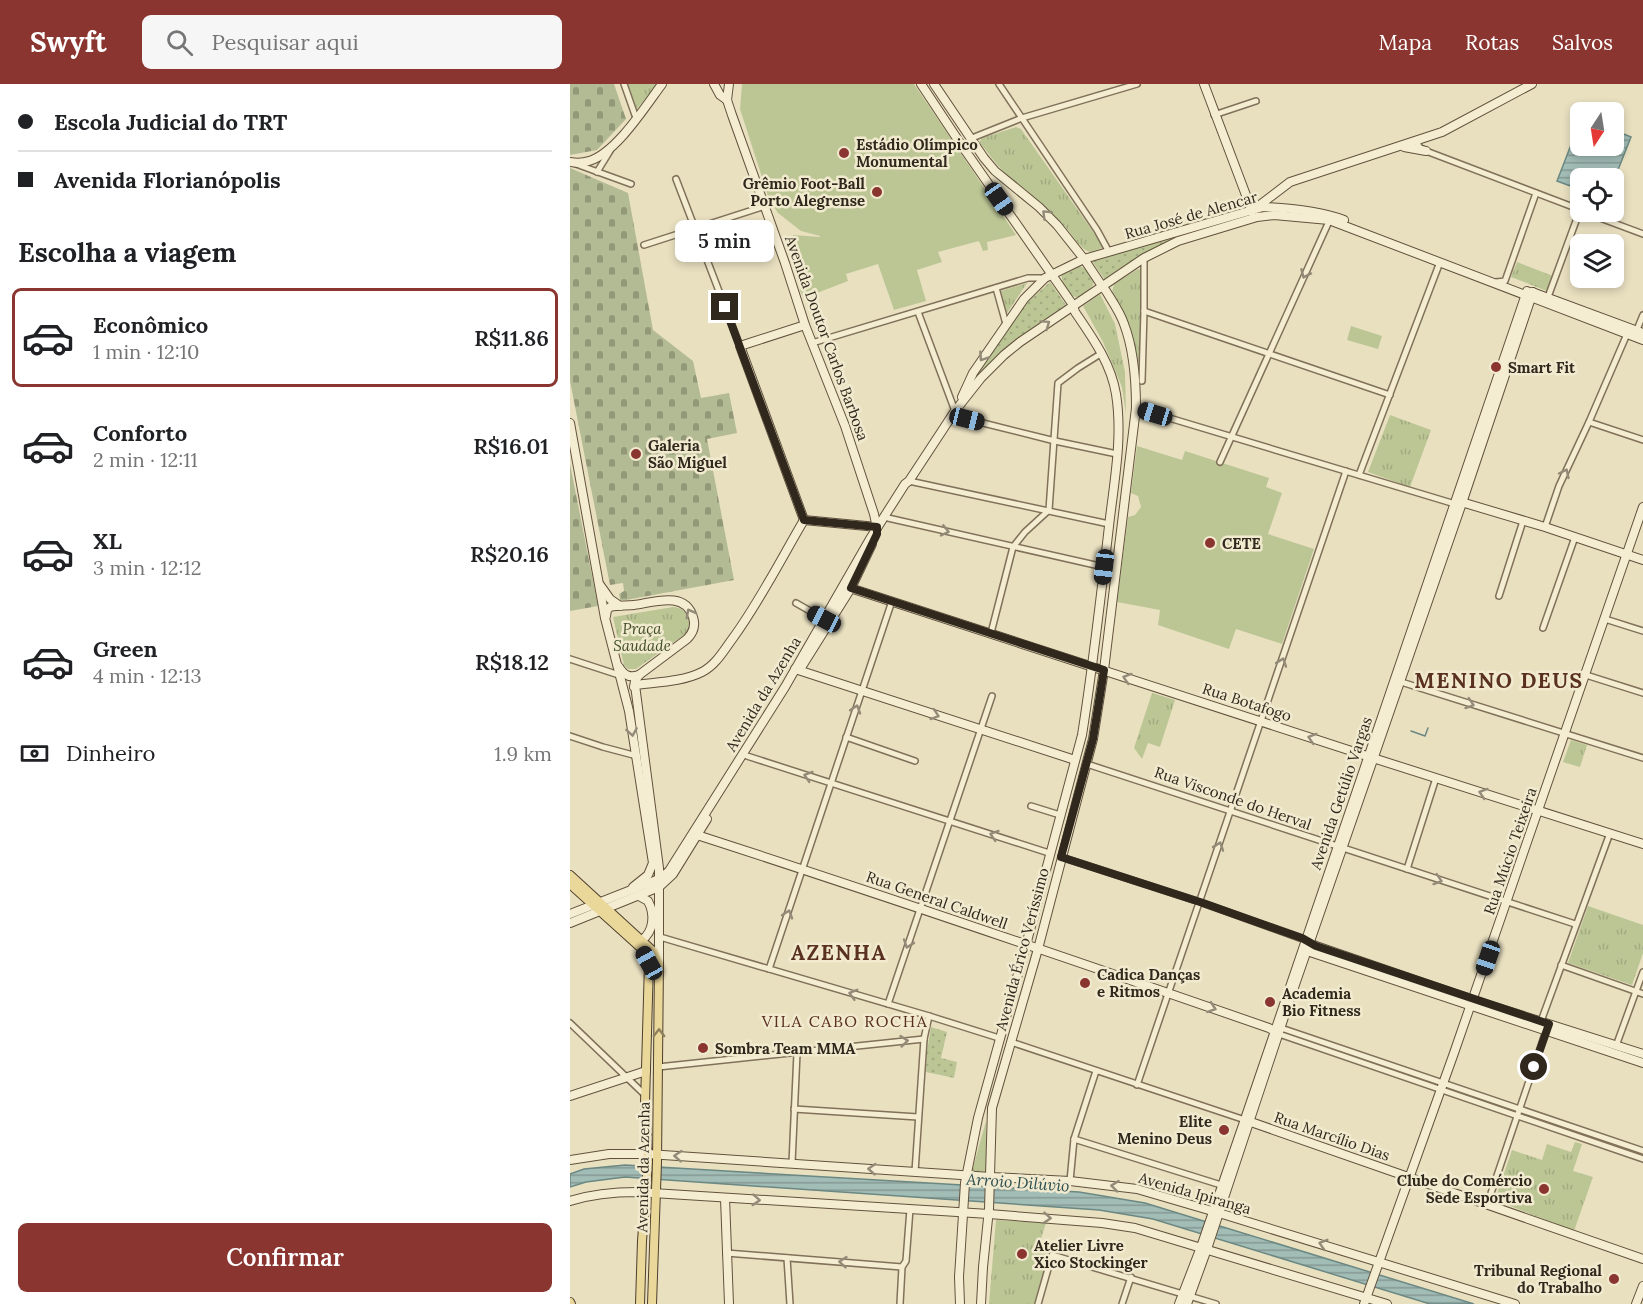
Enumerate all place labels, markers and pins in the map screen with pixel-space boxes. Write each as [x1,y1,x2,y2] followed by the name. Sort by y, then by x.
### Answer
[856,135,978,171] place label: Estádio Olímpico Monumental
[837,146,851,160] marker: Estádio Olímpico Monumental
[743,174,865,210] place label: Grêmio Foot-Ball Porto Alegrense
[870,185,884,199] marker: Grêmio Foot-Ball Porto Alegrense
[1508,358,1576,377] place label: Smart Fit
[1489,360,1503,374] marker: Smart Fit
[648,436,727,472] place label: Galeria São Miguel
[629,447,643,461] marker: Galeria São Miguel
[1222,534,1261,553] place label: CETE
[1203,536,1217,550] marker: CETE
[1097,965,1200,1001] place label: Cadica Danças e Ritmos
[1078,976,1092,990] marker: Cadica Danças e Ritmos
[1282,984,1361,1020] place label: Academia Bio Fitness
[1263,995,1277,1009] marker: Academia Bio Fitness
[715,1039,856,1058] place label: Sombra Team MMA
[696,1041,710,1055] marker: Sombra Team MMA
[1117,1112,1212,1148] place label: Elite Menino Deus
[1217,1123,1231,1137] marker: Elite Menino Deus
[1397,1171,1533,1207] place label: Clube do Comércio Sede Esportiva
[1537,1182,1551,1196] marker: Clube do Comércio Sede Esportiva
[1034,1236,1149,1272] place label: Atelier Livre Xico Stockinger
[1015,1247,1029,1261] marker: Atelier Livre Xico Stockinger
[1474,1261,1603,1297] place label: Tribunal Regional do Trabalho
[1607,1272,1621,1286] marker: Tribunal Regional do Trabalho

